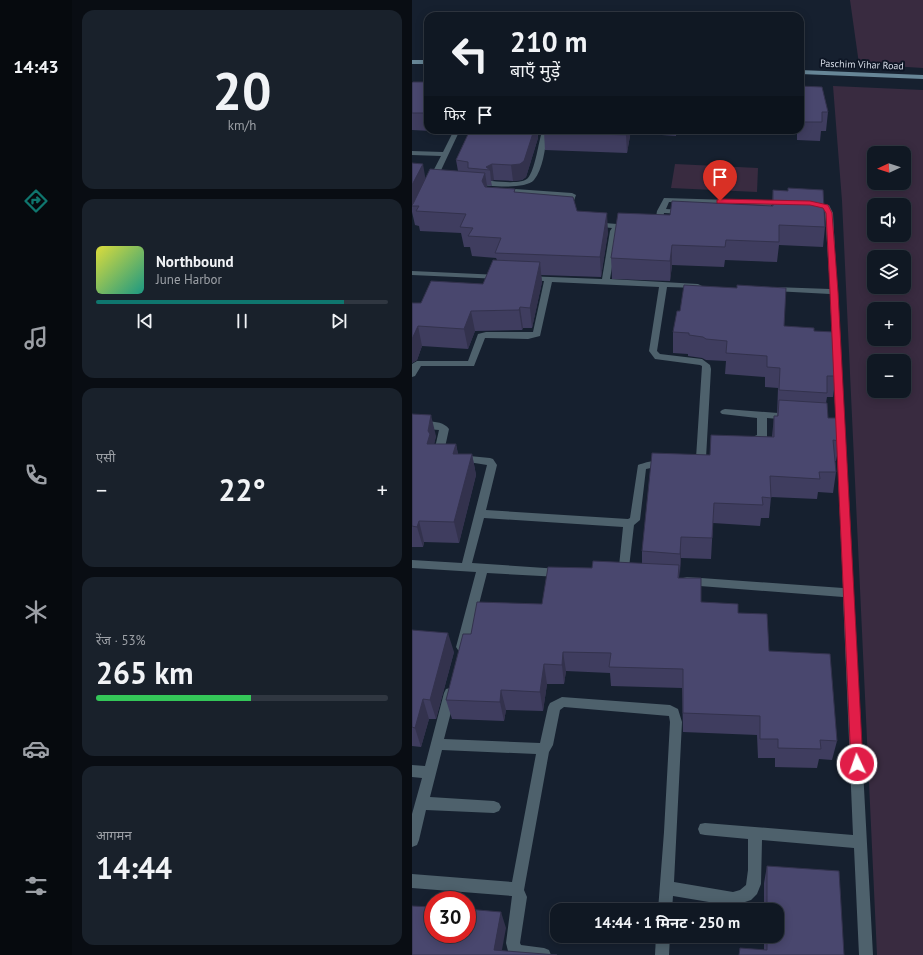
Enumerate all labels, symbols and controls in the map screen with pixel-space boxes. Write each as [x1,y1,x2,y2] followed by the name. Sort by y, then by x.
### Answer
[510,23,587,60] text: 210 m
[444,28,496,80] icon: left
[13,55,59,78] text: 14:43
[213,57,271,124] text: 20
[820,57,904,72] street label: Paschim Vihar Road
[510,59,560,82] text: बाएँ मुड़ें
[474,104,496,126] icon: arrive
[444,105,466,124] text: फिर
[228,117,256,134] text: km/h
[867,146,911,190] north arrow
[867,146,911,398] map controls
[703,160,737,201] pin
[709,166,731,188] icon: arrive
[22,187,50,215] icon: directions
[867,198,911,242] button: sound
[867,250,911,294] button: layers
[156,252,233,271] text: Northbound
[156,271,222,288] text: June Harbor
[867,302,911,346] button: +
[134,310,156,332] icon: previous
[231,310,253,332] icon: pause
[328,310,350,332] icon: next
[22,324,50,352] icon: music
[867,354,911,398] button: −
[96,449,115,466] text: एसी
[22,461,50,489] icon: phone
[218,470,266,509] text: 22°
[96,476,107,504] text: −
[377,476,388,504] text: +
[22,598,50,626] icon: climate
[96,632,146,649] text: रेंज · 53%
[96,653,194,692] text: 265 km
[22,735,50,763] icon: car
[836,743,878,785] position arrow
[96,827,132,844] text: आगमन
[96,848,172,887] text: 14:44
[22,872,50,900] icon: filters
[424,891,476,943] speed limit sign: 30
[594,913,740,932] text: 14:44 · 1 मिनट · 250 m

